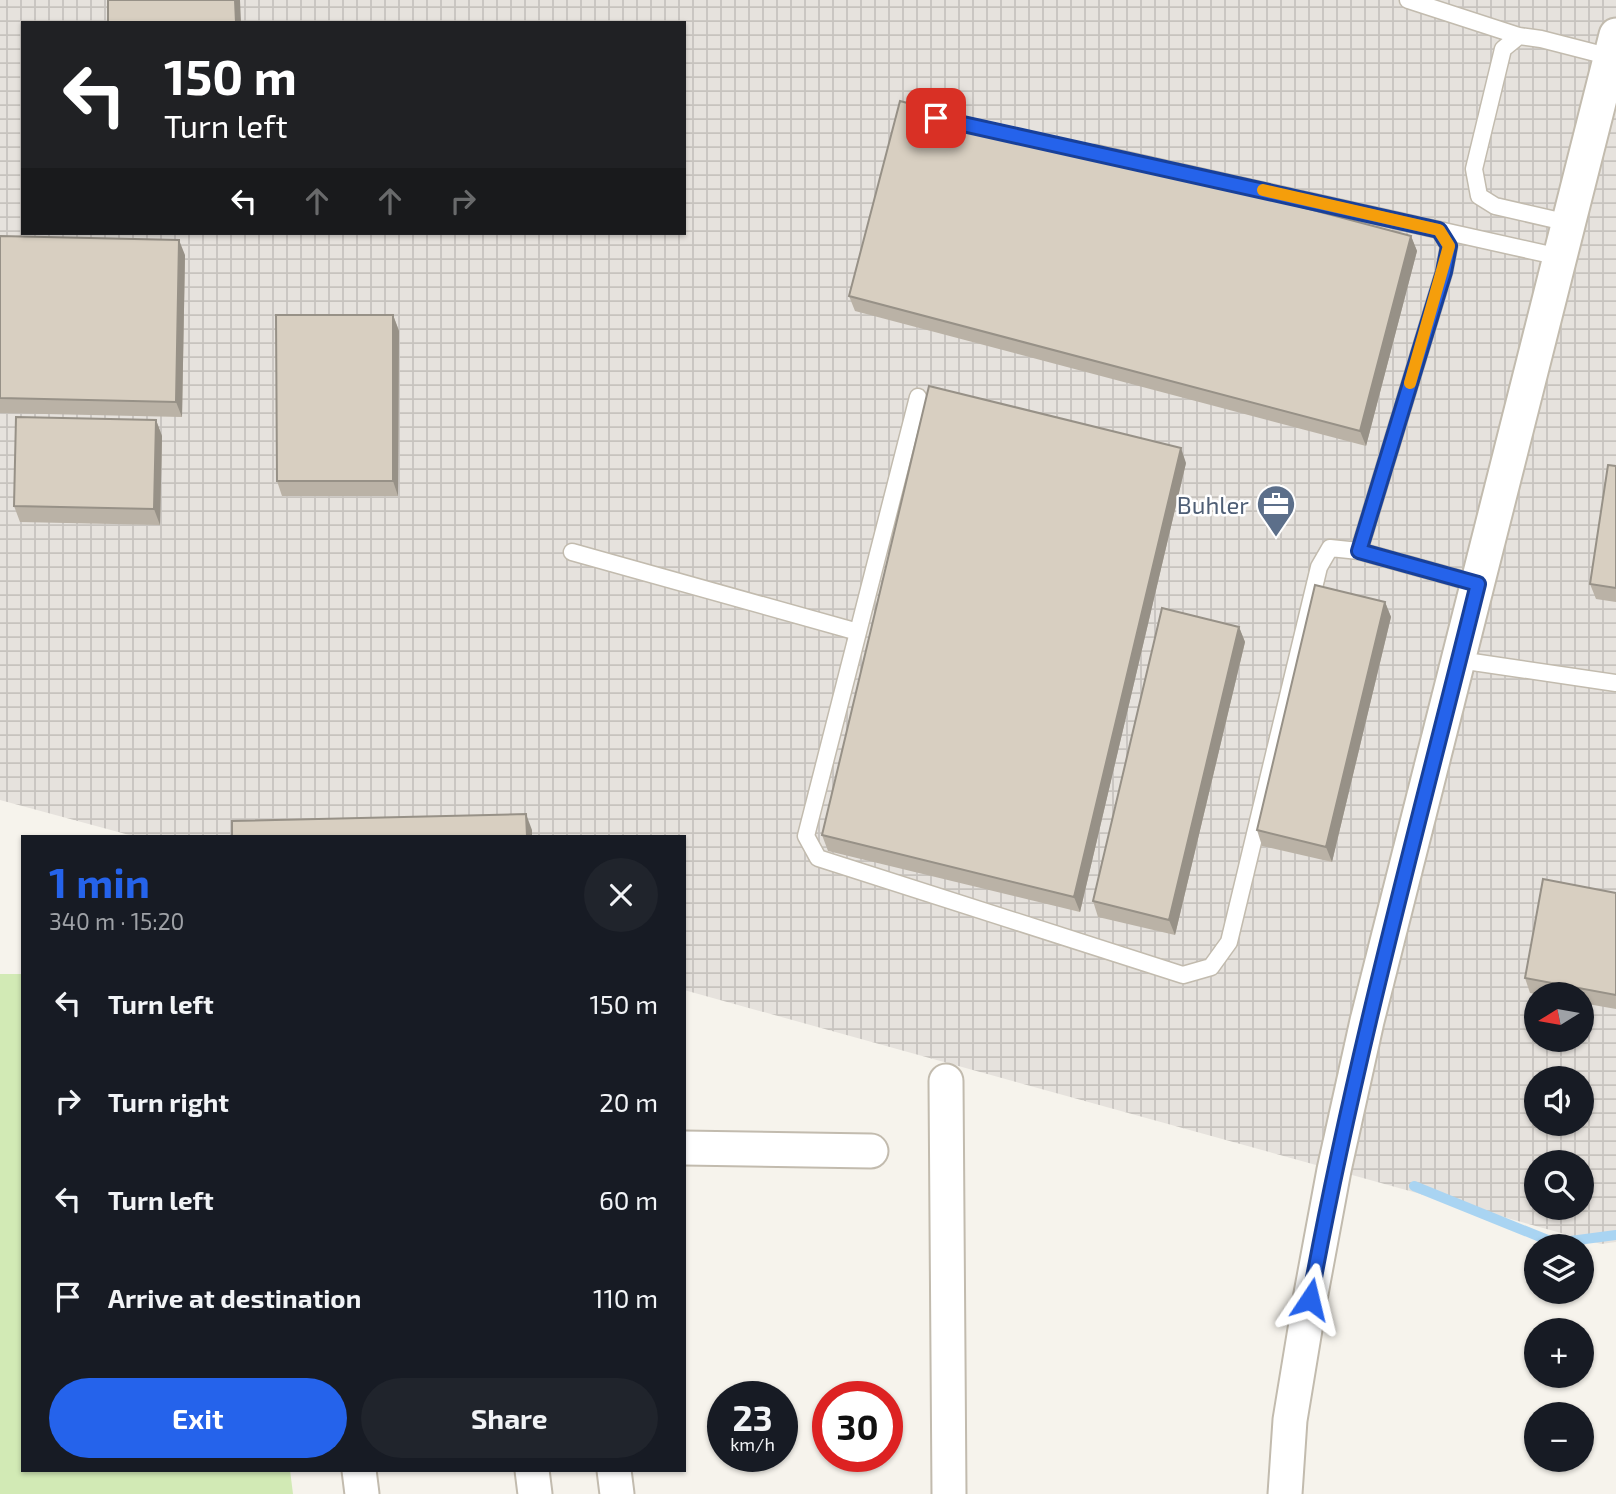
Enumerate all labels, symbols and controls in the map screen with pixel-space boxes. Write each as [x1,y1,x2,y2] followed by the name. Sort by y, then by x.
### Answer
[164,46,297,105] text: 150 m
[49,49,140,140] icon: left
[906,88,966,148] pin
[917,99,955,137] icon: arrive
[164,106,288,144] text: Turn left
[225,182,263,220] icon: left
[298,182,336,220] icon: ahead
[371,182,409,220] icon: ahead
[444,182,482,220] icon: right
[1255,483,1297,538] office icon: Buhler
[1177,490,1249,519] place label: Buhler
[49,856,150,906] text: 1 min
[584,858,658,932] button: close
[49,907,184,935] text: 340 m · 15:20
[1524,982,1594,1052] north arrow
[1524,982,1594,1472] map controls
[49,984,87,1022] icon: left
[108,988,214,1019] text: Turn left
[589,988,658,1019] text: 150 m
[1524,1066,1594,1136] button: sound
[49,1082,87,1120] icon: right
[108,1086,229,1117] text: Turn right
[599,1086,658,1117] text: 20 m
[1524,1150,1594,1220] button: search
[49,1180,87,1218] icon: left
[108,1184,214,1215] text: Turn left
[599,1184,658,1215] text: 60 m
[1524,1234,1594,1304] button: layers
[1273,1262,1347,1336] position arrow
[49,1278,87,1316] icon: arrive
[108,1282,361,1313] text: Arrive at destination
[593,1282,658,1313] text: 110 m
[1524,1318,1594,1388] button: +
[49,1378,347,1458] button: Exit
[361,1378,658,1458] button: Share
[812,1381,903,1472] speed limit sign: 30
[732,1396,773,1438] text: 23
[1524,1402,1594,1472] button: −
[730,1433,775,1455] text: km/h

